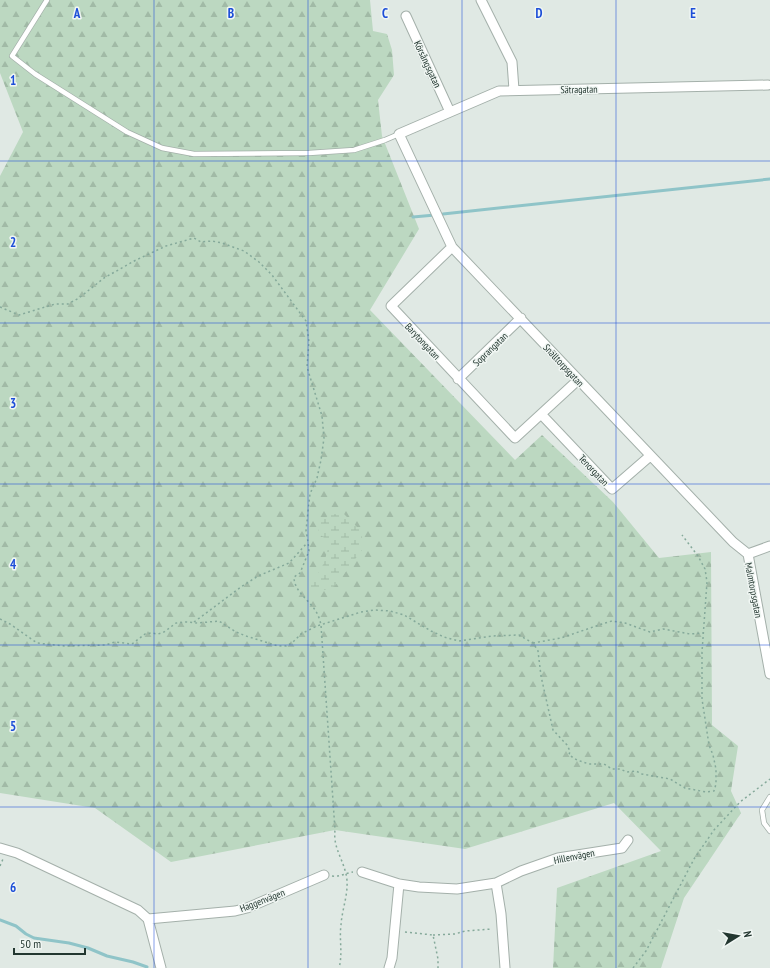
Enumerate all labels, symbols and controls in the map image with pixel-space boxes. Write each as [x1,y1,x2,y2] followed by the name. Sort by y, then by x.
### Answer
[73,5,81,22] text: A
[228,5,234,22] text: B
[382,5,388,22] text: C
[536,5,543,22] text: D
[690,5,696,22] text: E
[411,39,444,90] street label: Körsångsgatan
[10,72,16,89] text: 1
[560,83,598,96] street label: Sätragatan
[10,234,16,251] text: 2
[402,320,443,363] street label: Barytongatan
[470,330,511,369] street label: Soprangatan
[540,341,587,390] street label: Snälltorpsgatan
[10,395,16,412] text: 3
[576,452,612,489] street label: Tenorgatan
[10,556,17,573] text: 4
[742,561,765,619] street label: Malmtorpsgatan
[10,718,16,735] text: 5
[553,846,596,867] street label: Hillenvägen
[10,879,16,896] text: 6
[238,886,287,915] street label: Haggenvägen
[718,916,758,956] north arrow
[14,930,85,956] scale bar
[740,930,755,938] text: N
[20,936,41,951] text: 50 m

